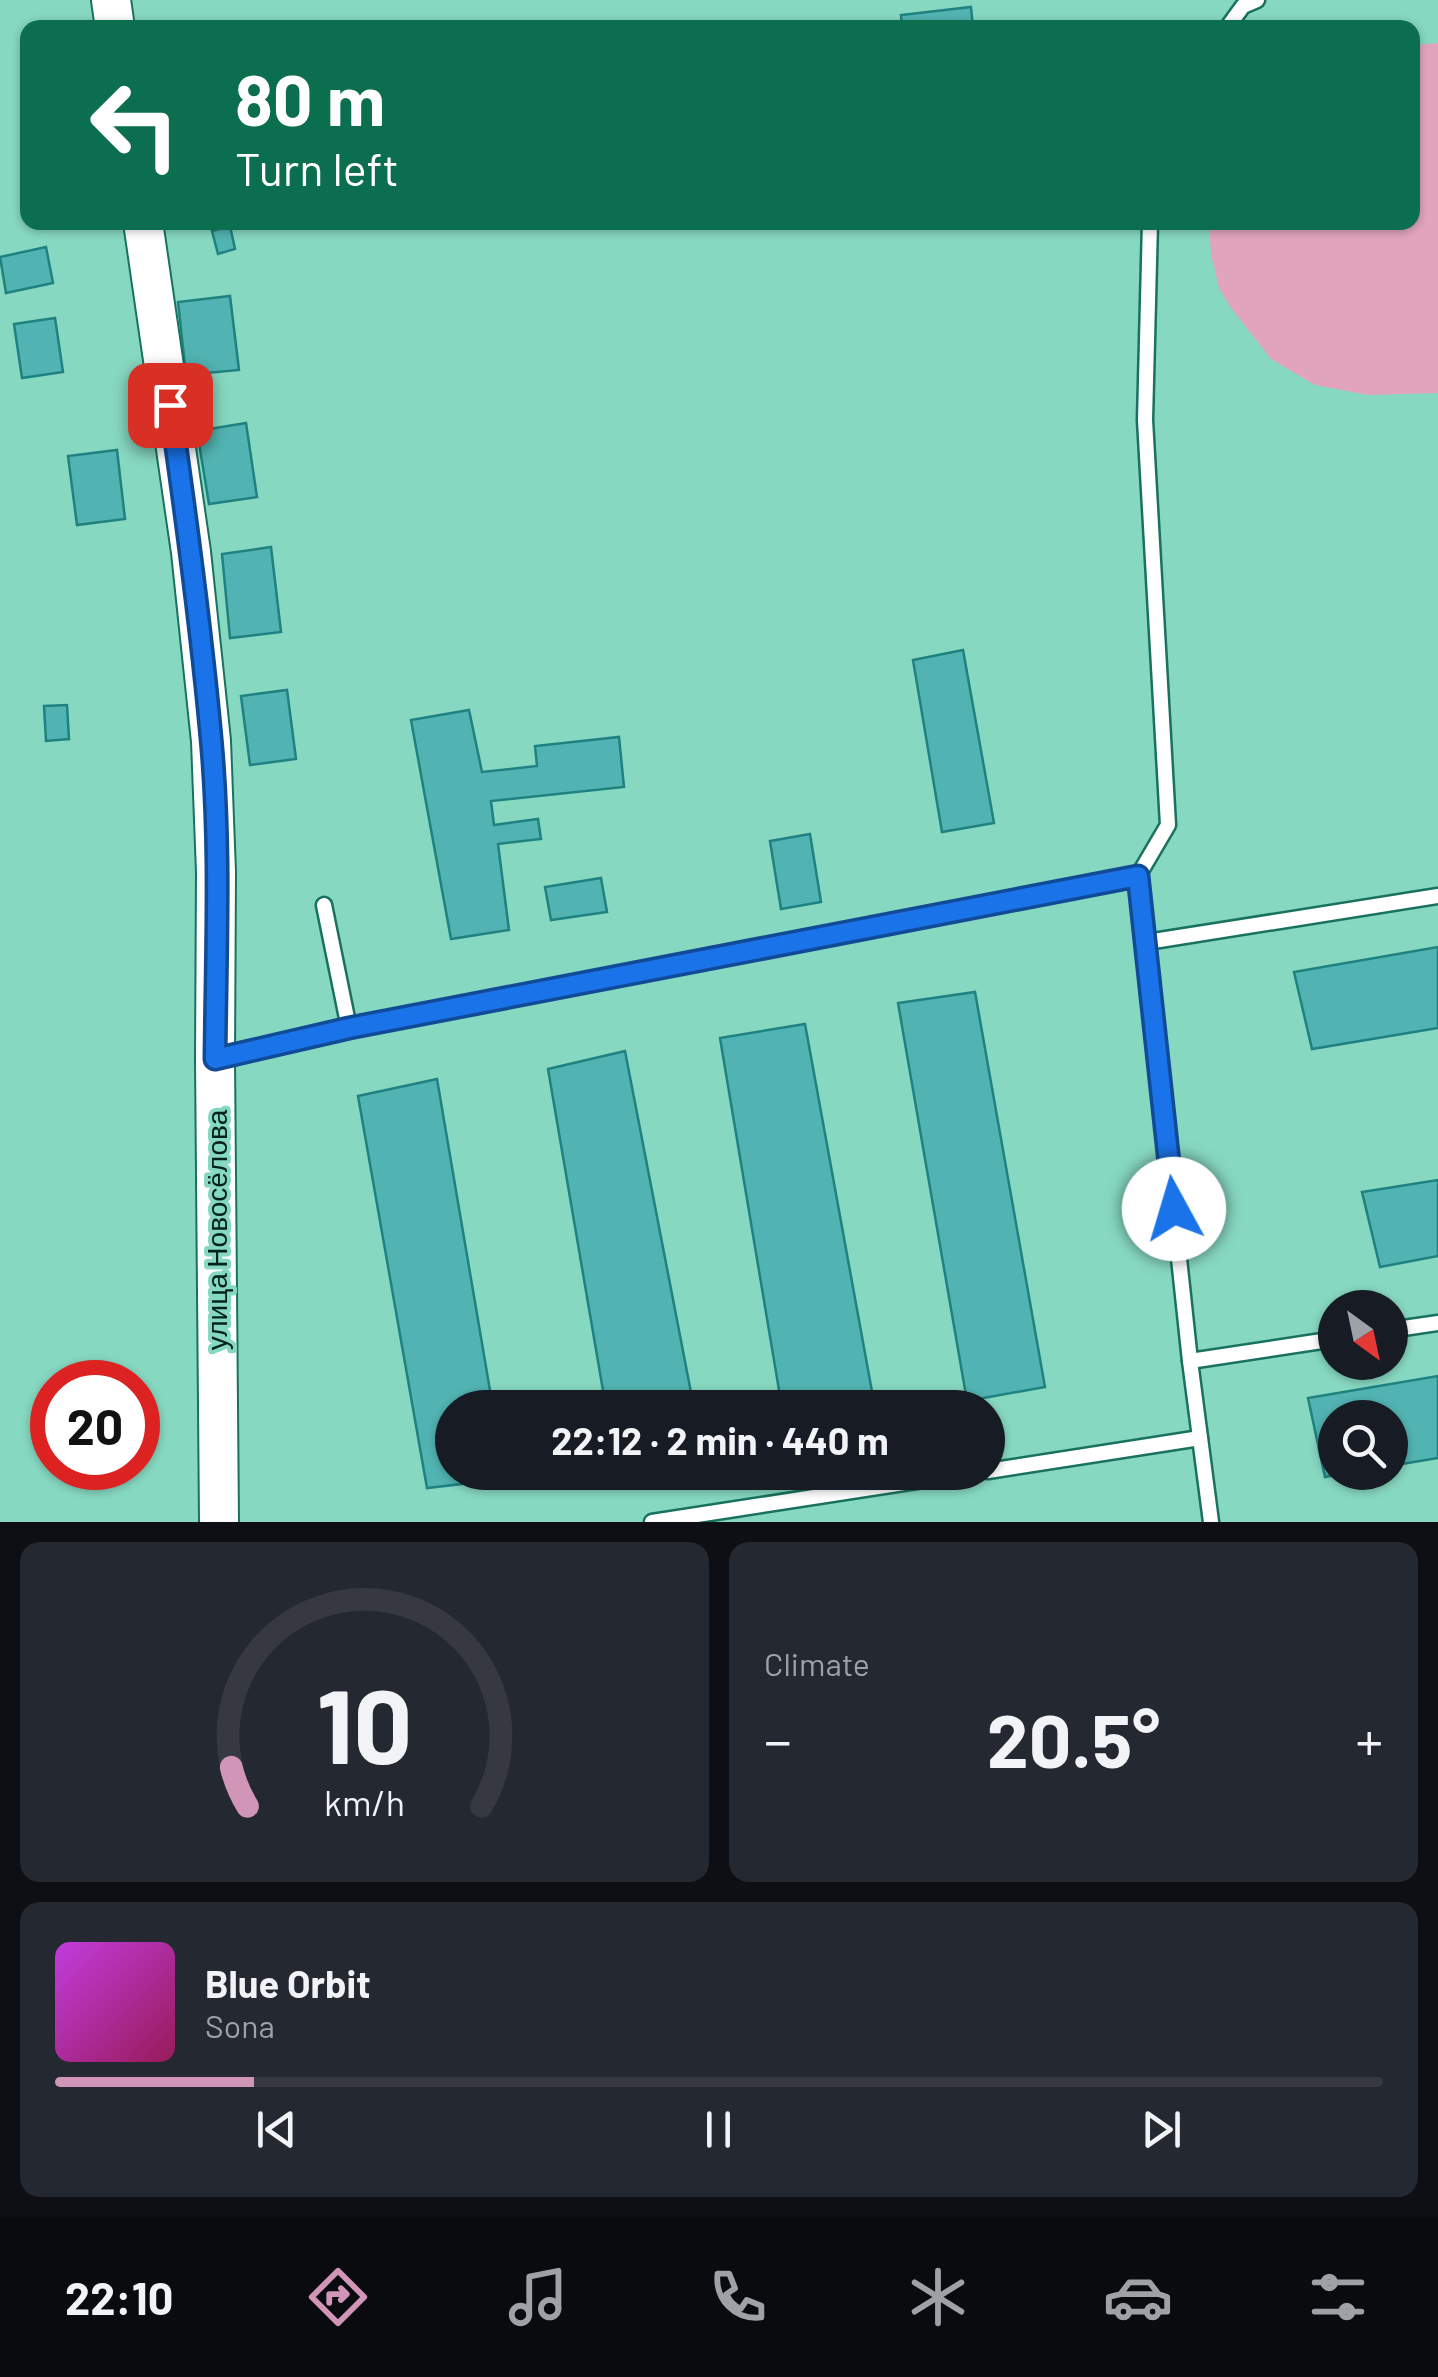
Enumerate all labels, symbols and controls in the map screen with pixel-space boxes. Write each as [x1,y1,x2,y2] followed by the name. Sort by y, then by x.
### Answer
[235,56,385,140] text: 80 m
[70,60,200,190] icon: left
[235,141,399,195] text: Turn left
[128,363,213,448] pin
[143,378,198,433] icon: arrive
[199,1109,233,1350] street label: улица Новосёлова
[1122,1157,1226,1261] position arrow
[1318,1290,1408,1380] north arrow
[1318,1290,1408,1490] map controls
[30,1360,160,1490] speed limit sign: 20
[1318,1400,1408,1490] button: search
[551,1417,889,1463] text: 22:12 · 2 min · 440 m
[764,1644,870,1682] text: Climate
[316,1660,413,1785] text: 10
[987,1693,1160,1783] text: 20.5°
[764,1706,792,1772] text: −
[1355,1706,1383,1772] text: +
[324,1780,405,1823] text: km/h
[205,1960,371,2006] text: Blue Orbit
[205,2006,275,2044] text: Sona
[249,2102,304,2157] icon: previous
[691,2102,746,2157] icon: pause
[1134,2102,1189,2157] icon: next
[303,2262,373,2332] icon: directions
[503,2262,573,2332] icon: music
[703,2262,773,2332] icon: phone
[903,2262,973,2332] icon: climate
[1103,2262,1173,2332] icon: car
[1303,2262,1373,2332] icon: filters
[65,2270,173,2324] text: 22:10

